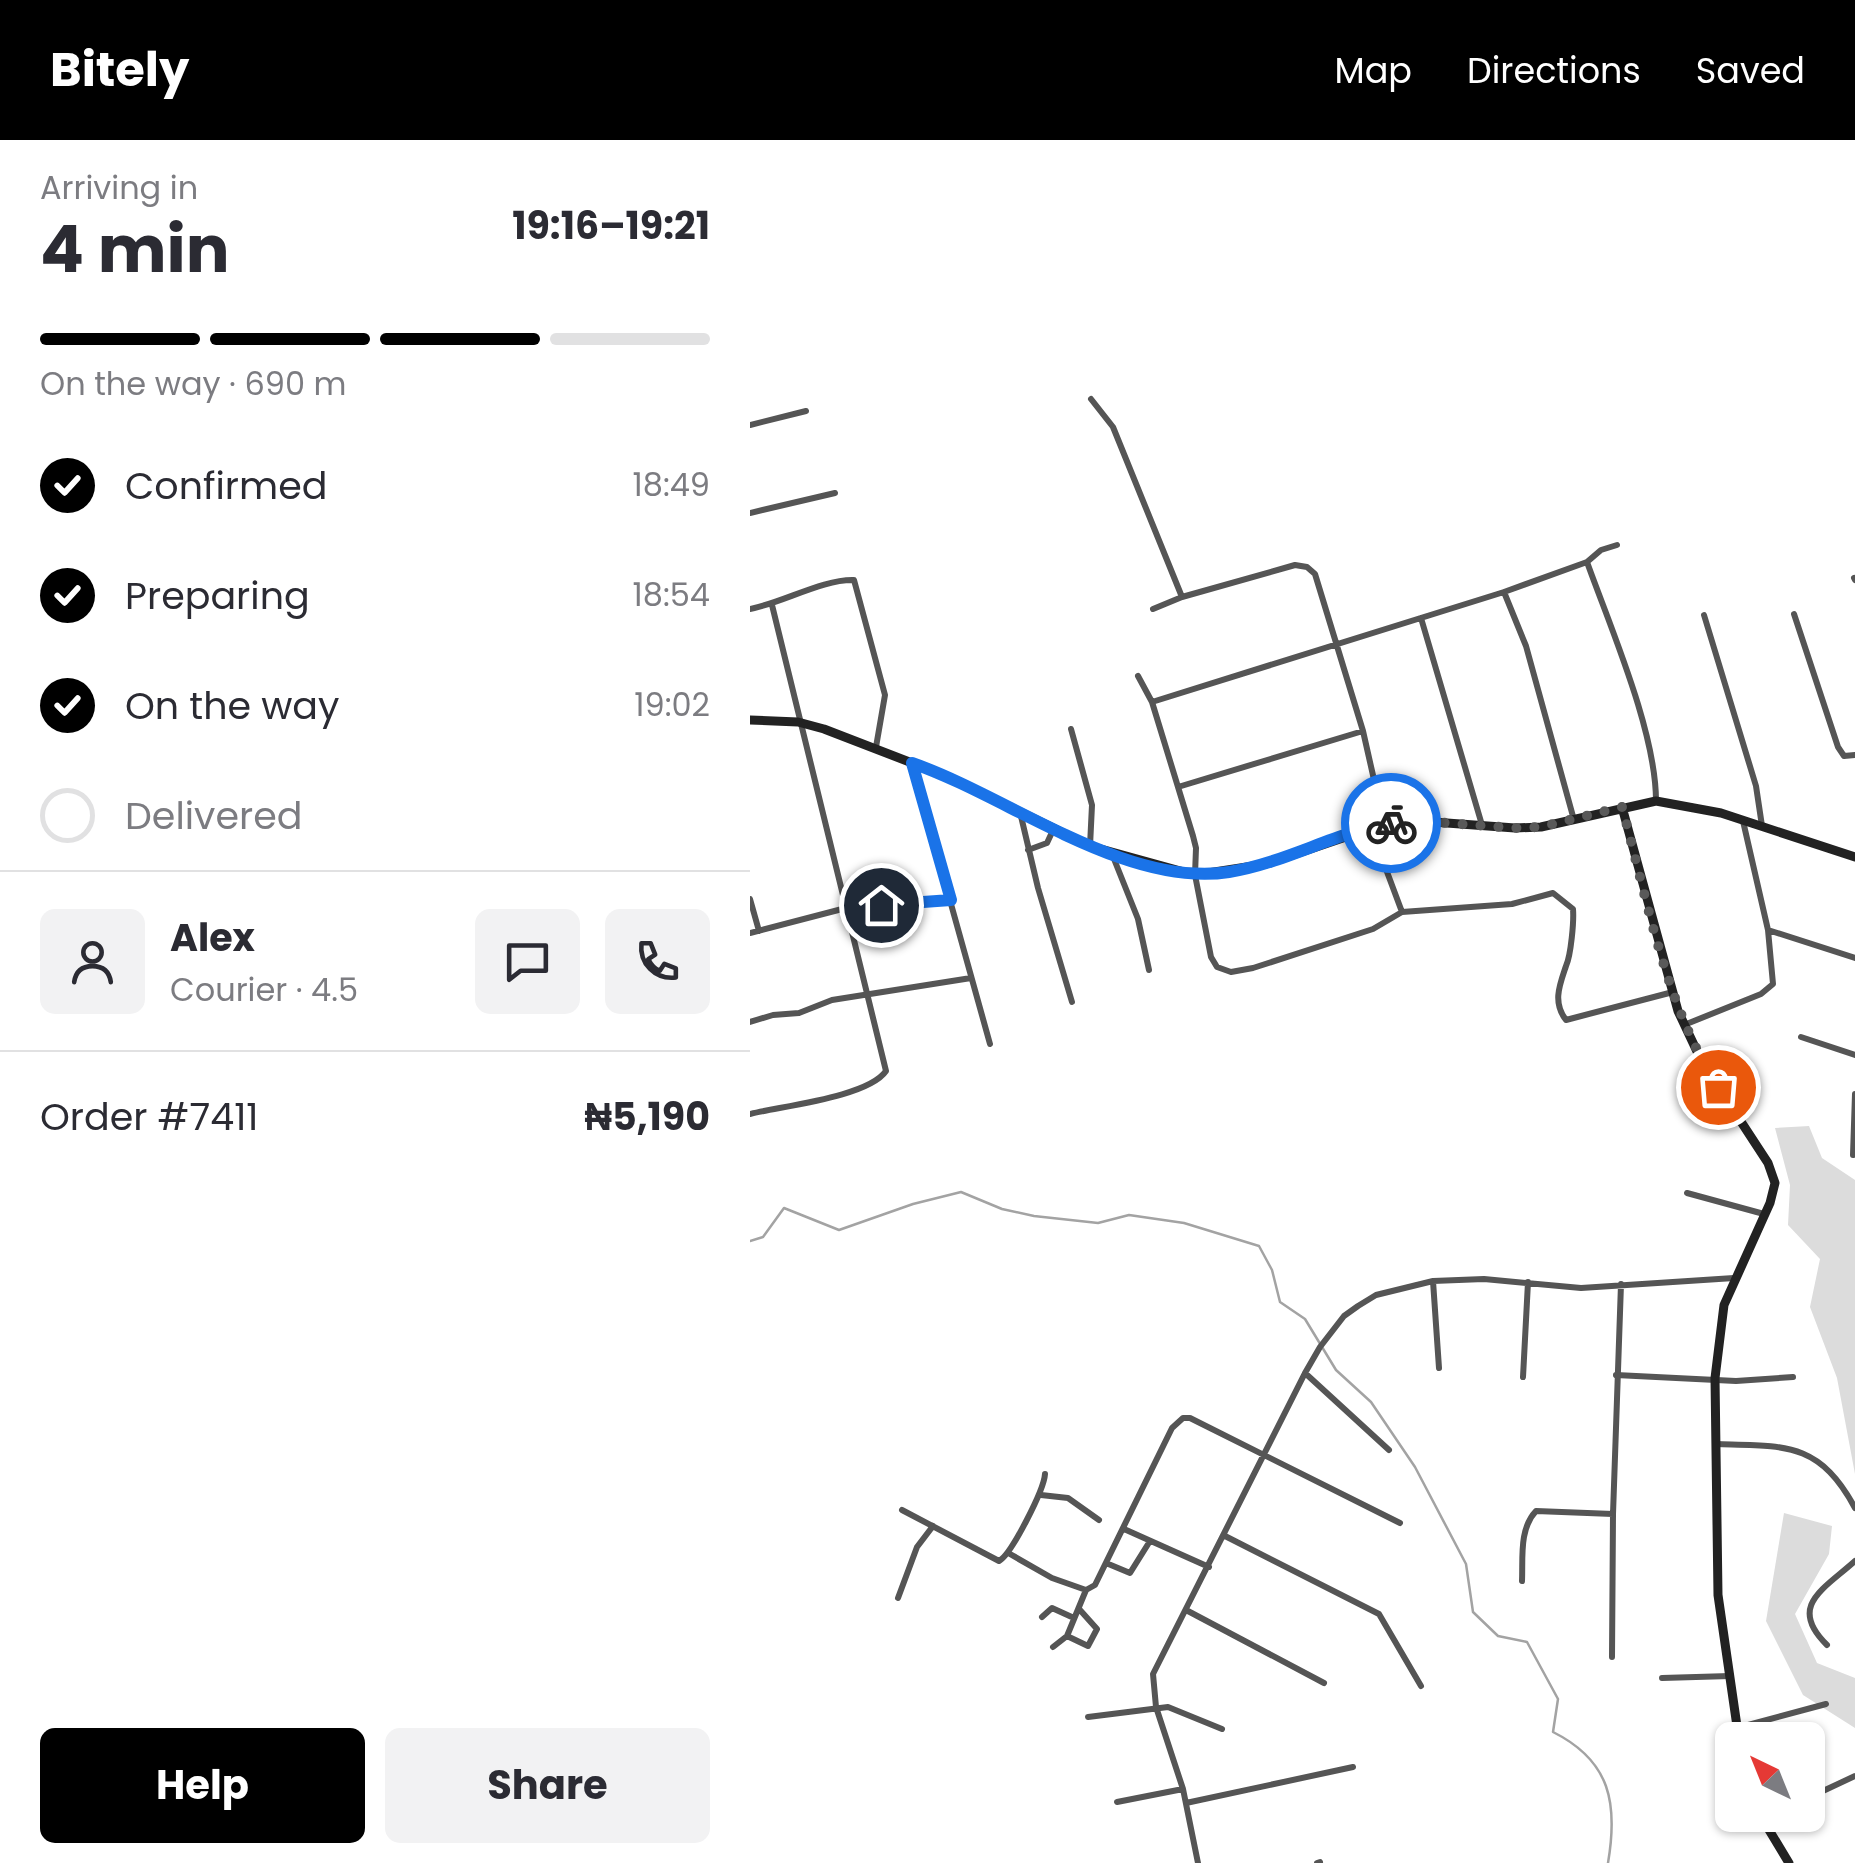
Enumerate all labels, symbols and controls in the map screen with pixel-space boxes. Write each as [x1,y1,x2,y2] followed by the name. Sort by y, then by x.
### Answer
[50,36,189,103] text: Bitely
[1335,46,1412,95] text: Map
[1467,46,1641,95] text: Directions
[1696,46,1805,95] text: Saved
[40,165,198,210] text: Arriving in
[512,199,710,252] text: 19:16–19:21
[40,204,230,295] text: 4 min
[40,361,347,406] text: On the way · 690 m
[40,458,95,513] icon: check
[125,459,327,512] text: Confirmed
[632,462,710,507] text: 18:49
[40,568,95,623] icon: check
[125,569,310,622] text: Preparing
[633,572,710,617] text: 18:54
[40,678,95,733] icon: check
[125,679,339,732] text: On the way
[634,682,710,727] text: 19:02
[1341,773,1441,873] courier
[125,789,302,842] text: Delivered
[1364,796,1419,851] icon: bike
[839,863,924,948] pin
[854,878,909,933] icon: home
[40,909,145,1014] button: person
[475,909,580,1014] button: chat
[605,909,710,1014] button: phone
[170,911,255,964] text: Alex
[170,967,358,1012] text: Courier · 4.5
[1676,1045,1761,1130] pin
[1691,1060,1746,1115] icon: bag
[40,1090,259,1143] text: Order #7411
[585,1090,710,1143] text: ₦5,190
[1715,1722,1825,1832] north arrow
[1715,1722,1825,1832] map controls
[40,1728,365,1843] button: Help
[385,1728,710,1843] button: Share

